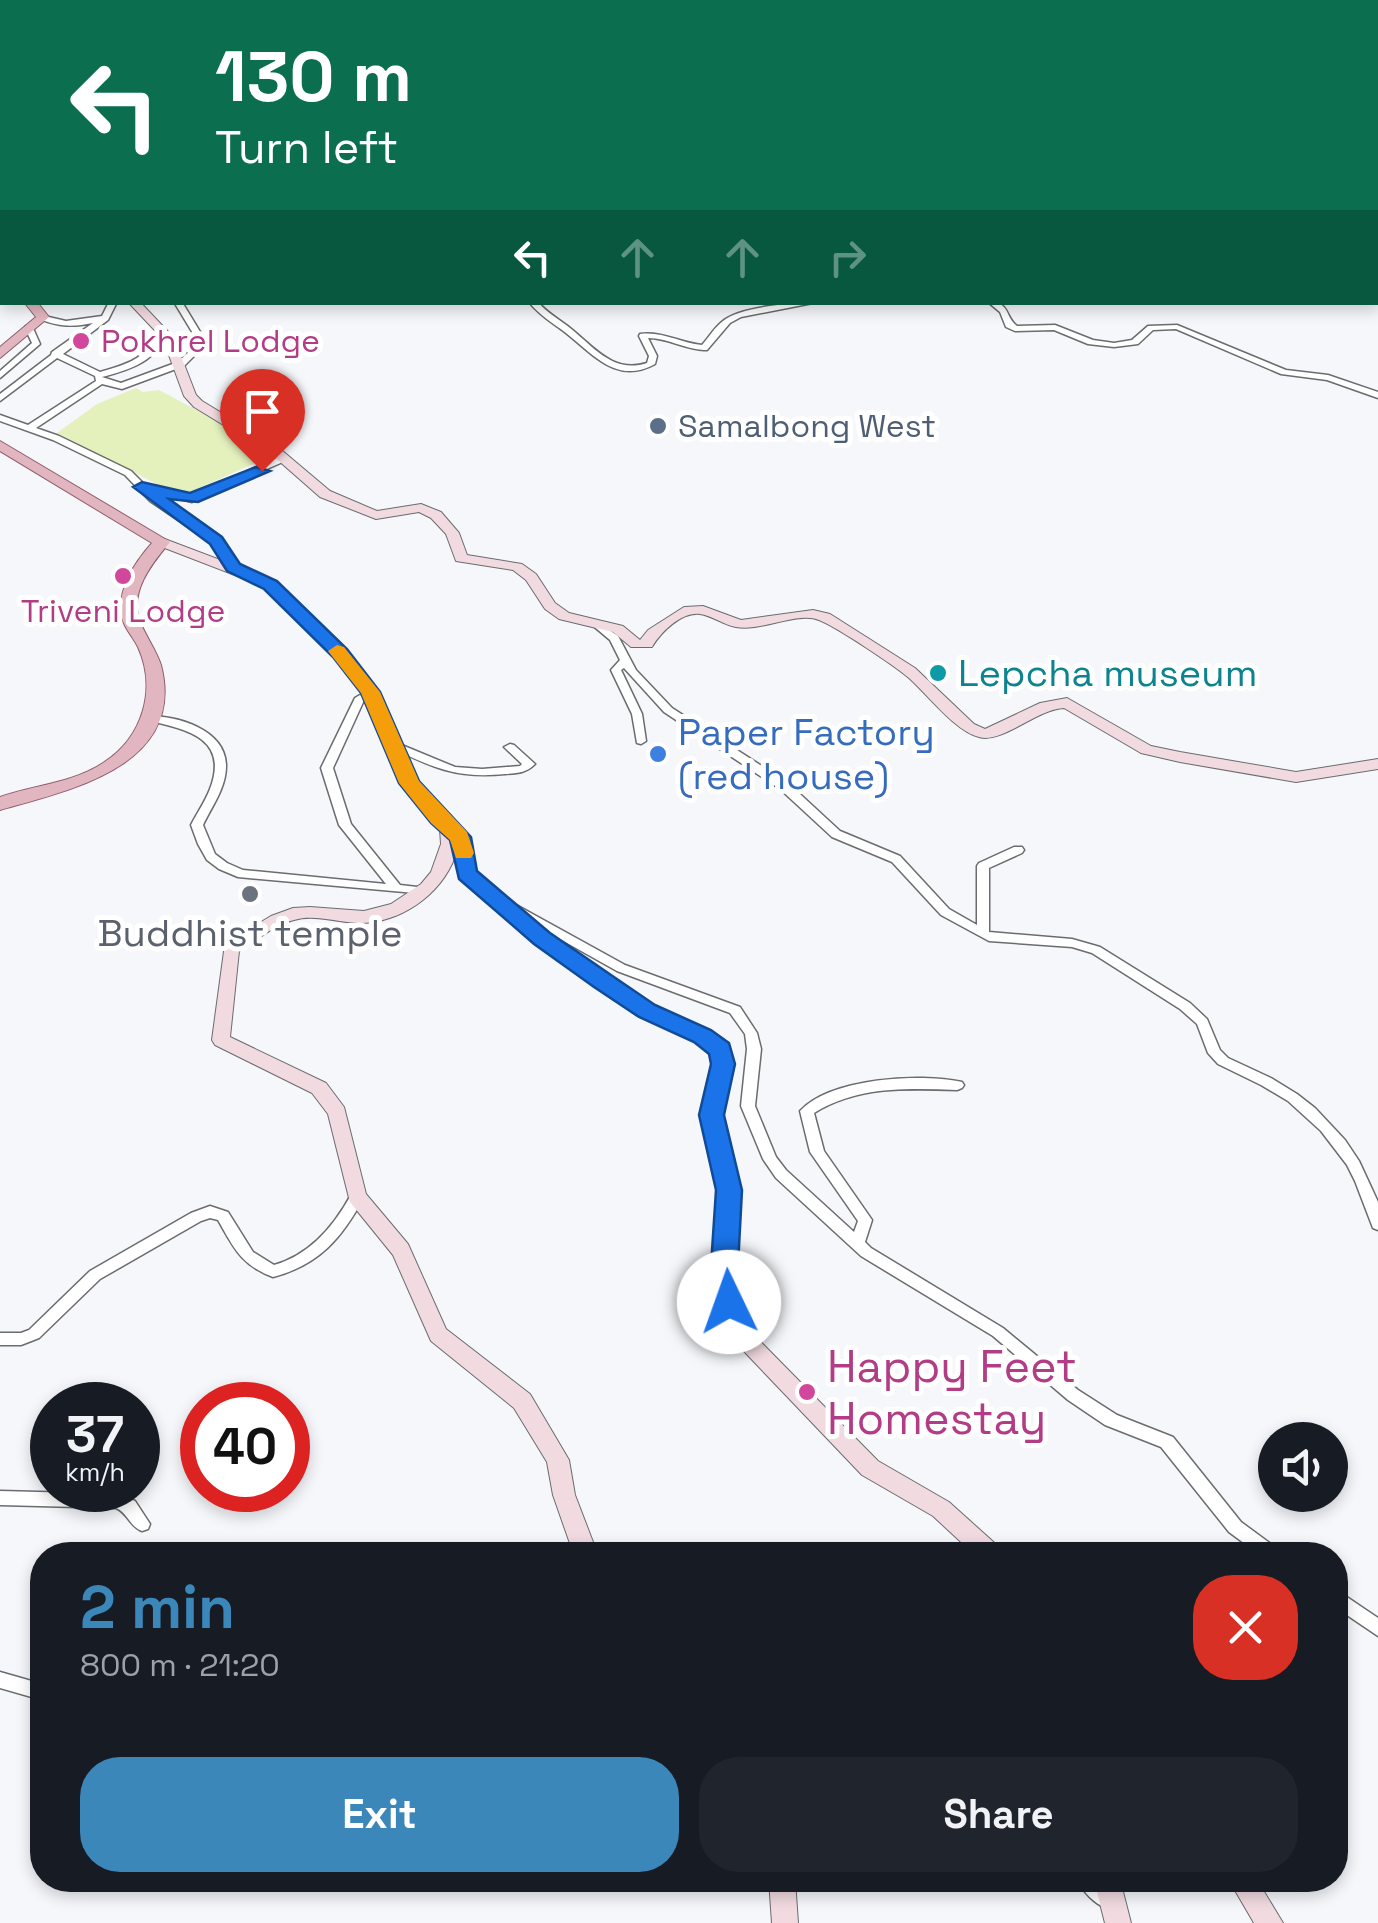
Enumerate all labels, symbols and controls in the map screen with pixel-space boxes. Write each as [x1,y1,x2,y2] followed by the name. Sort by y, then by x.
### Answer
[215,32,412,121] text: 130 m
[50,40,180,170] icon: left
[215,119,398,176] text: Turn left
[505,230,560,285] icon: left
[610,230,665,285] icon: ahead
[715,230,770,285] icon: ahead
[820,230,875,285] icon: right
[101,321,320,361] place label: Pokhrel Lodge
[70,330,92,352] marker: Pokhrel Lodge
[220,369,305,472] pin
[235,384,290,439] icon: arrive
[678,406,936,446] place label: Samalbong West
[647,415,669,437] marker: Samalbong West
[112,565,134,587] marker: Triveni Lodge
[21,591,225,631] place label: Triveni Lodge
[958,649,1257,697] place label: Lepcha museum
[927,662,949,684] marker: Lepcha museum
[678,708,935,800] place label: Paper Factory (red house)
[647,743,669,765] marker: Paper Factory (red house)
[239,883,261,905] marker: Buddhist temple
[97,909,403,957] place label: Buddhist temple
[677,1250,781,1354] position arrow
[827,1338,1077,1447] place label: Happy Feet Homestay
[796,1381,818,1403] marker: Happy Feet Homestay
[180,1382,310,1512] speed limit sign: 40
[66,1403,124,1467] text: 37
[1258,1422,1348,1512] map controls
[1258,1422,1348,1512] button: sound
[65,1456,125,1488] text: km/h
[80,1569,235,1646] text: 2 min
[1193,1575,1298,1680] button: close
[80,1645,280,1685] text: 800 m · 21:20
[80,1757,679,1872] button: Exit
[699,1757,1298,1872] button: Share

